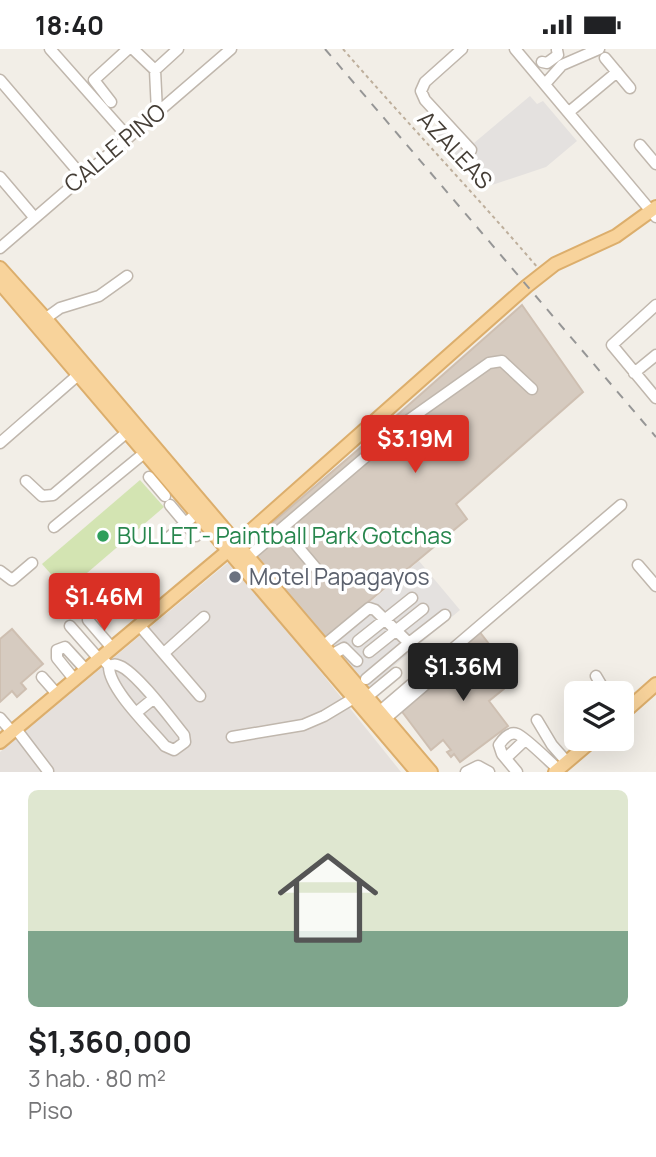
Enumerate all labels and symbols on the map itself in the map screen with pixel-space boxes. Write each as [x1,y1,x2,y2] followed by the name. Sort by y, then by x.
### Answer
[57,95,172,199] street label: CALLE PINO
[411,103,500,195] street label: AZALEAS
[358,415,472,475] pin: $3.19M
[117,519,452,551] place label: BULLET - Paintball Park Gotchas
[95,528,111,544] marker: BULLET - Paintball Park Gotchas
[249,560,430,592] place label: Motel Papagayos
[227,569,243,585] marker: Motel Papagayos
[47,573,161,633] pin: $1.46M
[406,643,520,703] pin: $1.36M

